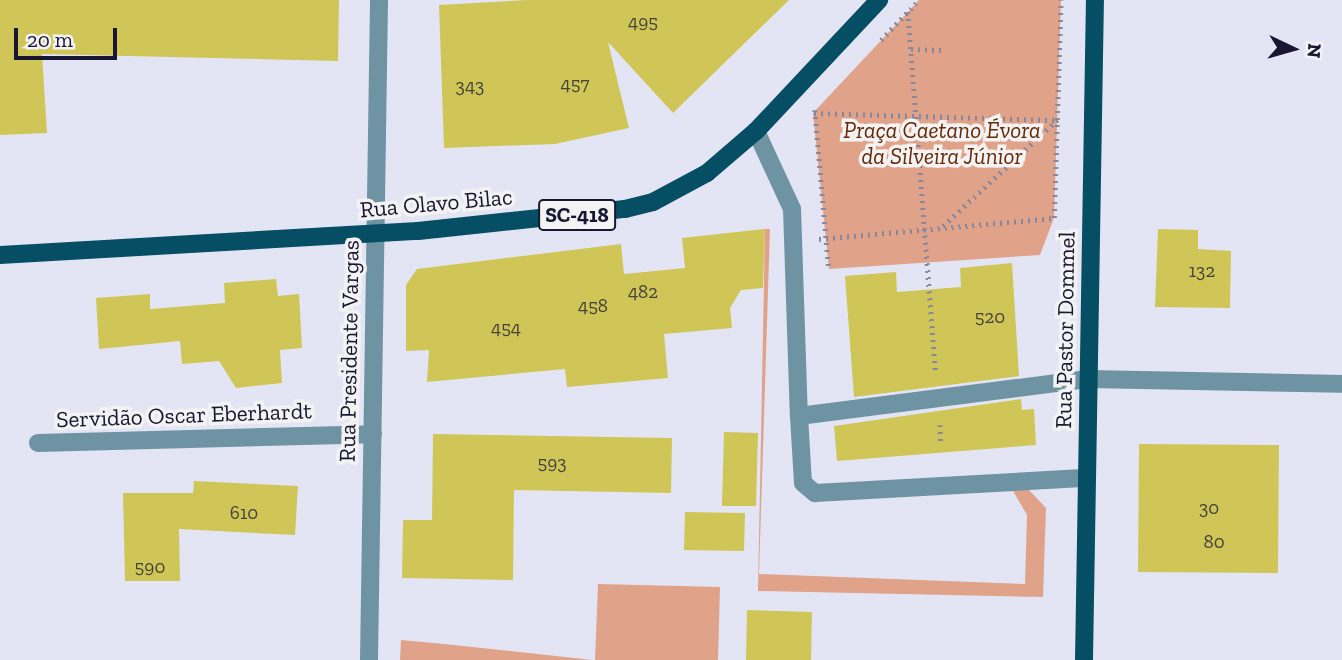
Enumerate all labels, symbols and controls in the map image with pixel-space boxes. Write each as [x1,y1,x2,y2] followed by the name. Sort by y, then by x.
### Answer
[628,11,658,33] house number: 495
[18,14,121,58] scale bar
[1258,14,1328,84] north arrow
[27,27,73,52] text: 20 m
[1302,43,1327,59] text: N
[561,73,589,95] house number: 457
[456,75,484,97] house number: 343
[843,116,1041,170] park label: Praça Caetano Évora da Silveira Júnior
[358,183,514,223] street label: Rua Olavo Bilac
[537,198,617,232] road number: SC-418
[1049,231,1081,429] street label: Rua Pastor Dommel
[333,239,365,463] street label: Rua Presidente Vargas
[1189,260,1215,282] house number: 132
[628,281,658,303] house number: 482
[578,295,608,317] house number: 458
[975,306,1005,328] house number: 520
[491,317,521,339] house number: 454
[56,397,312,433] street label: Servidão Oscar Eberhardt
[537,452,567,474] house number: 593
[1199,497,1219,519] house number: 30
[230,502,258,524] house number: 610
[1203,531,1225,553] house number: 80
[135,556,165,578] house number: 590

